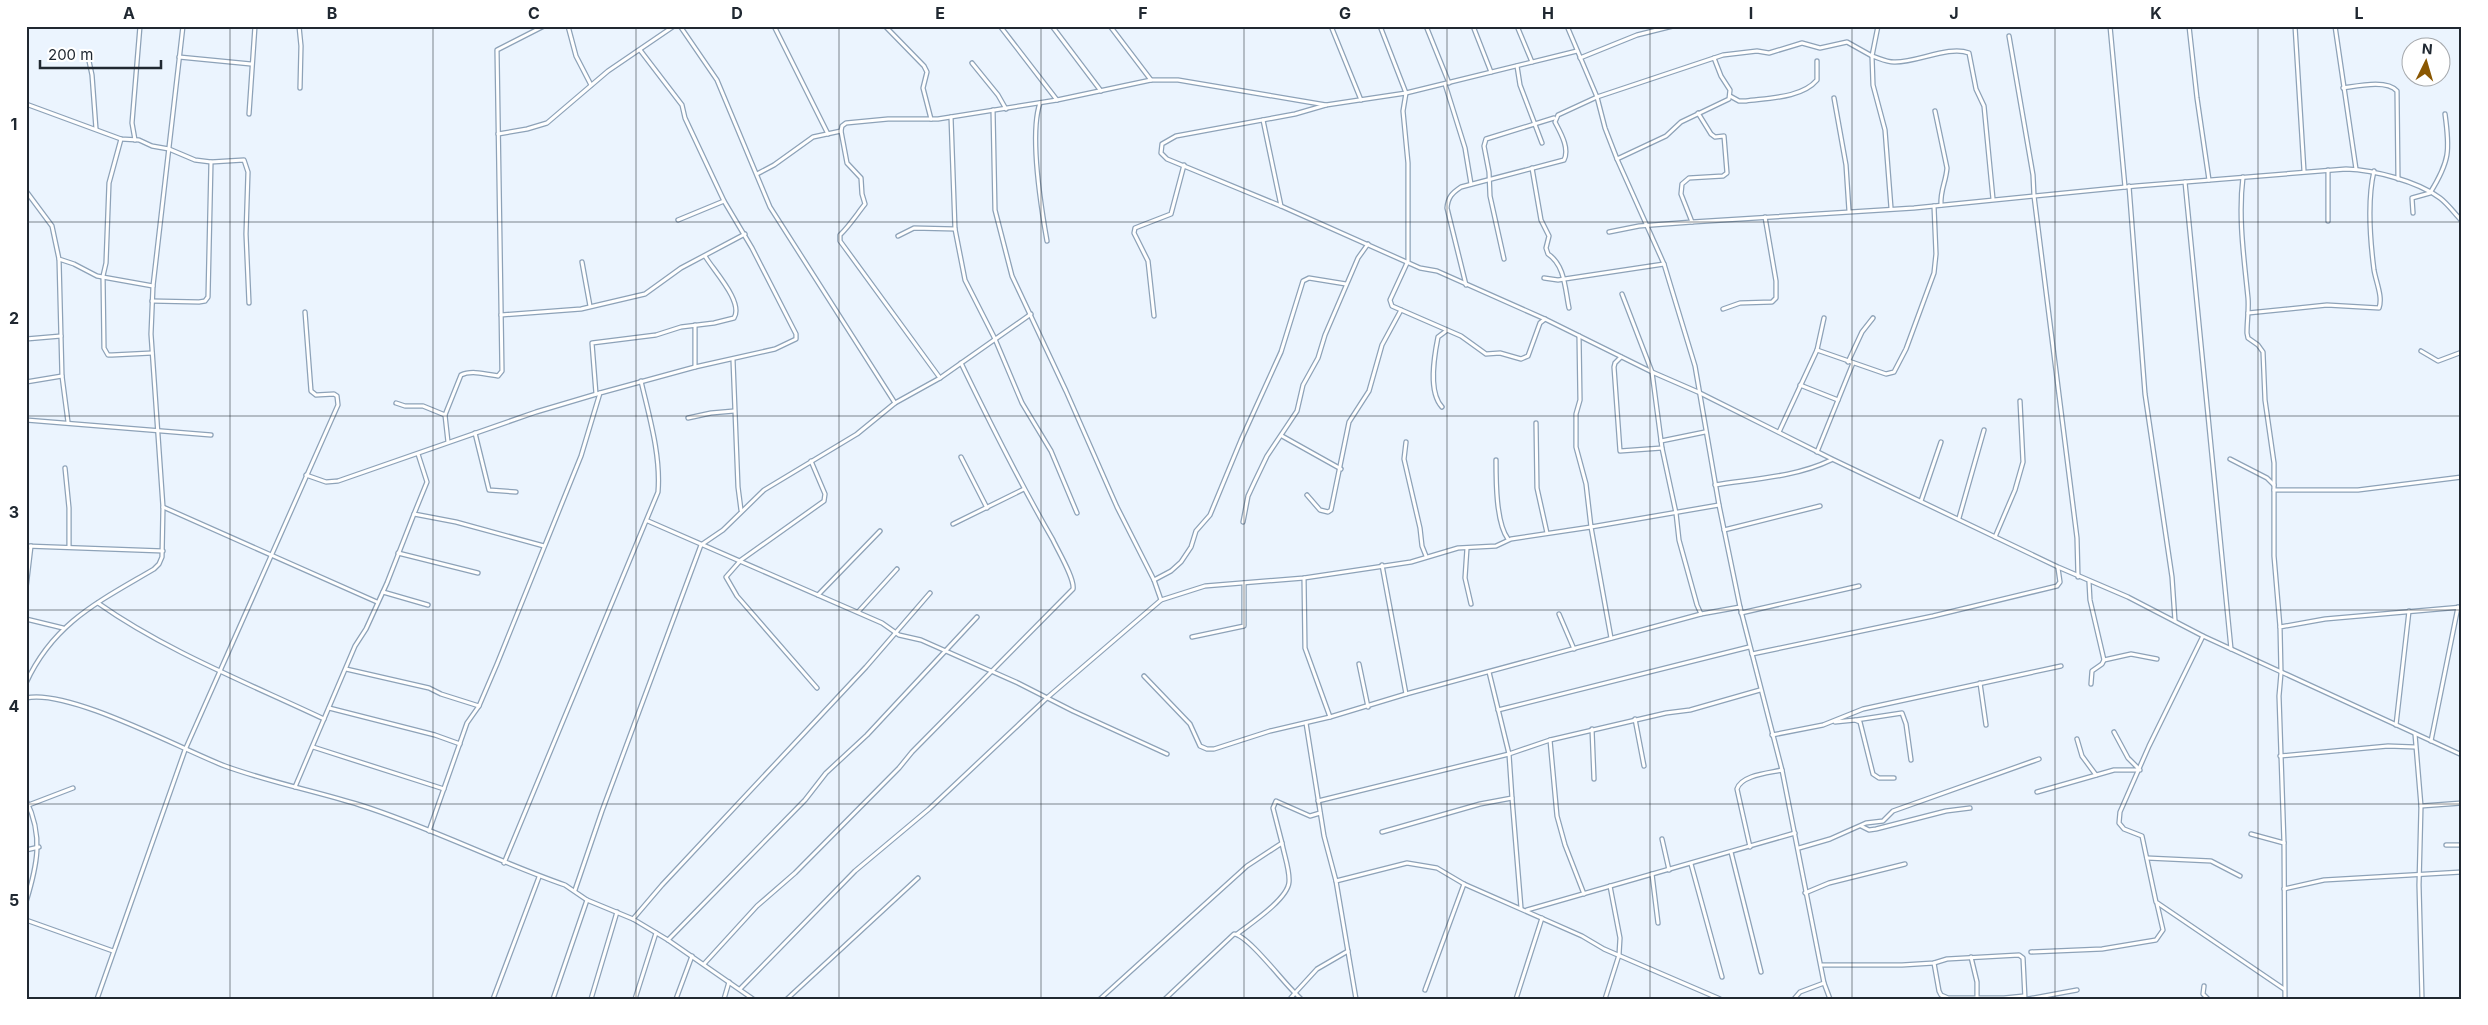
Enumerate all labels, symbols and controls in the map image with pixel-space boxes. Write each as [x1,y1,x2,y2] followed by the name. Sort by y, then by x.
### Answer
[123,3,135,23] text: A
[327,3,337,23] text: B
[528,3,540,23] text: C
[731,3,743,23] text: D
[935,3,945,23] text: E
[1138,3,1148,23] text: F
[1339,3,1351,23] text: G
[1542,3,1554,23] text: H
[1749,3,1753,23] text: I
[1949,3,1959,23] text: J
[2150,3,2162,23] text: K
[2354,3,2364,23] text: L
[40,38,161,70] scale bar
[2400,38,2450,88] north arrow
[2421,40,2433,57] text: N
[48,45,93,64] text: 200 m
[11,114,17,134] text: 1
[9,308,19,328] text: 2
[9,502,19,522] text: 3
[9,696,20,716] text: 4
[9,890,19,910] text: 5

